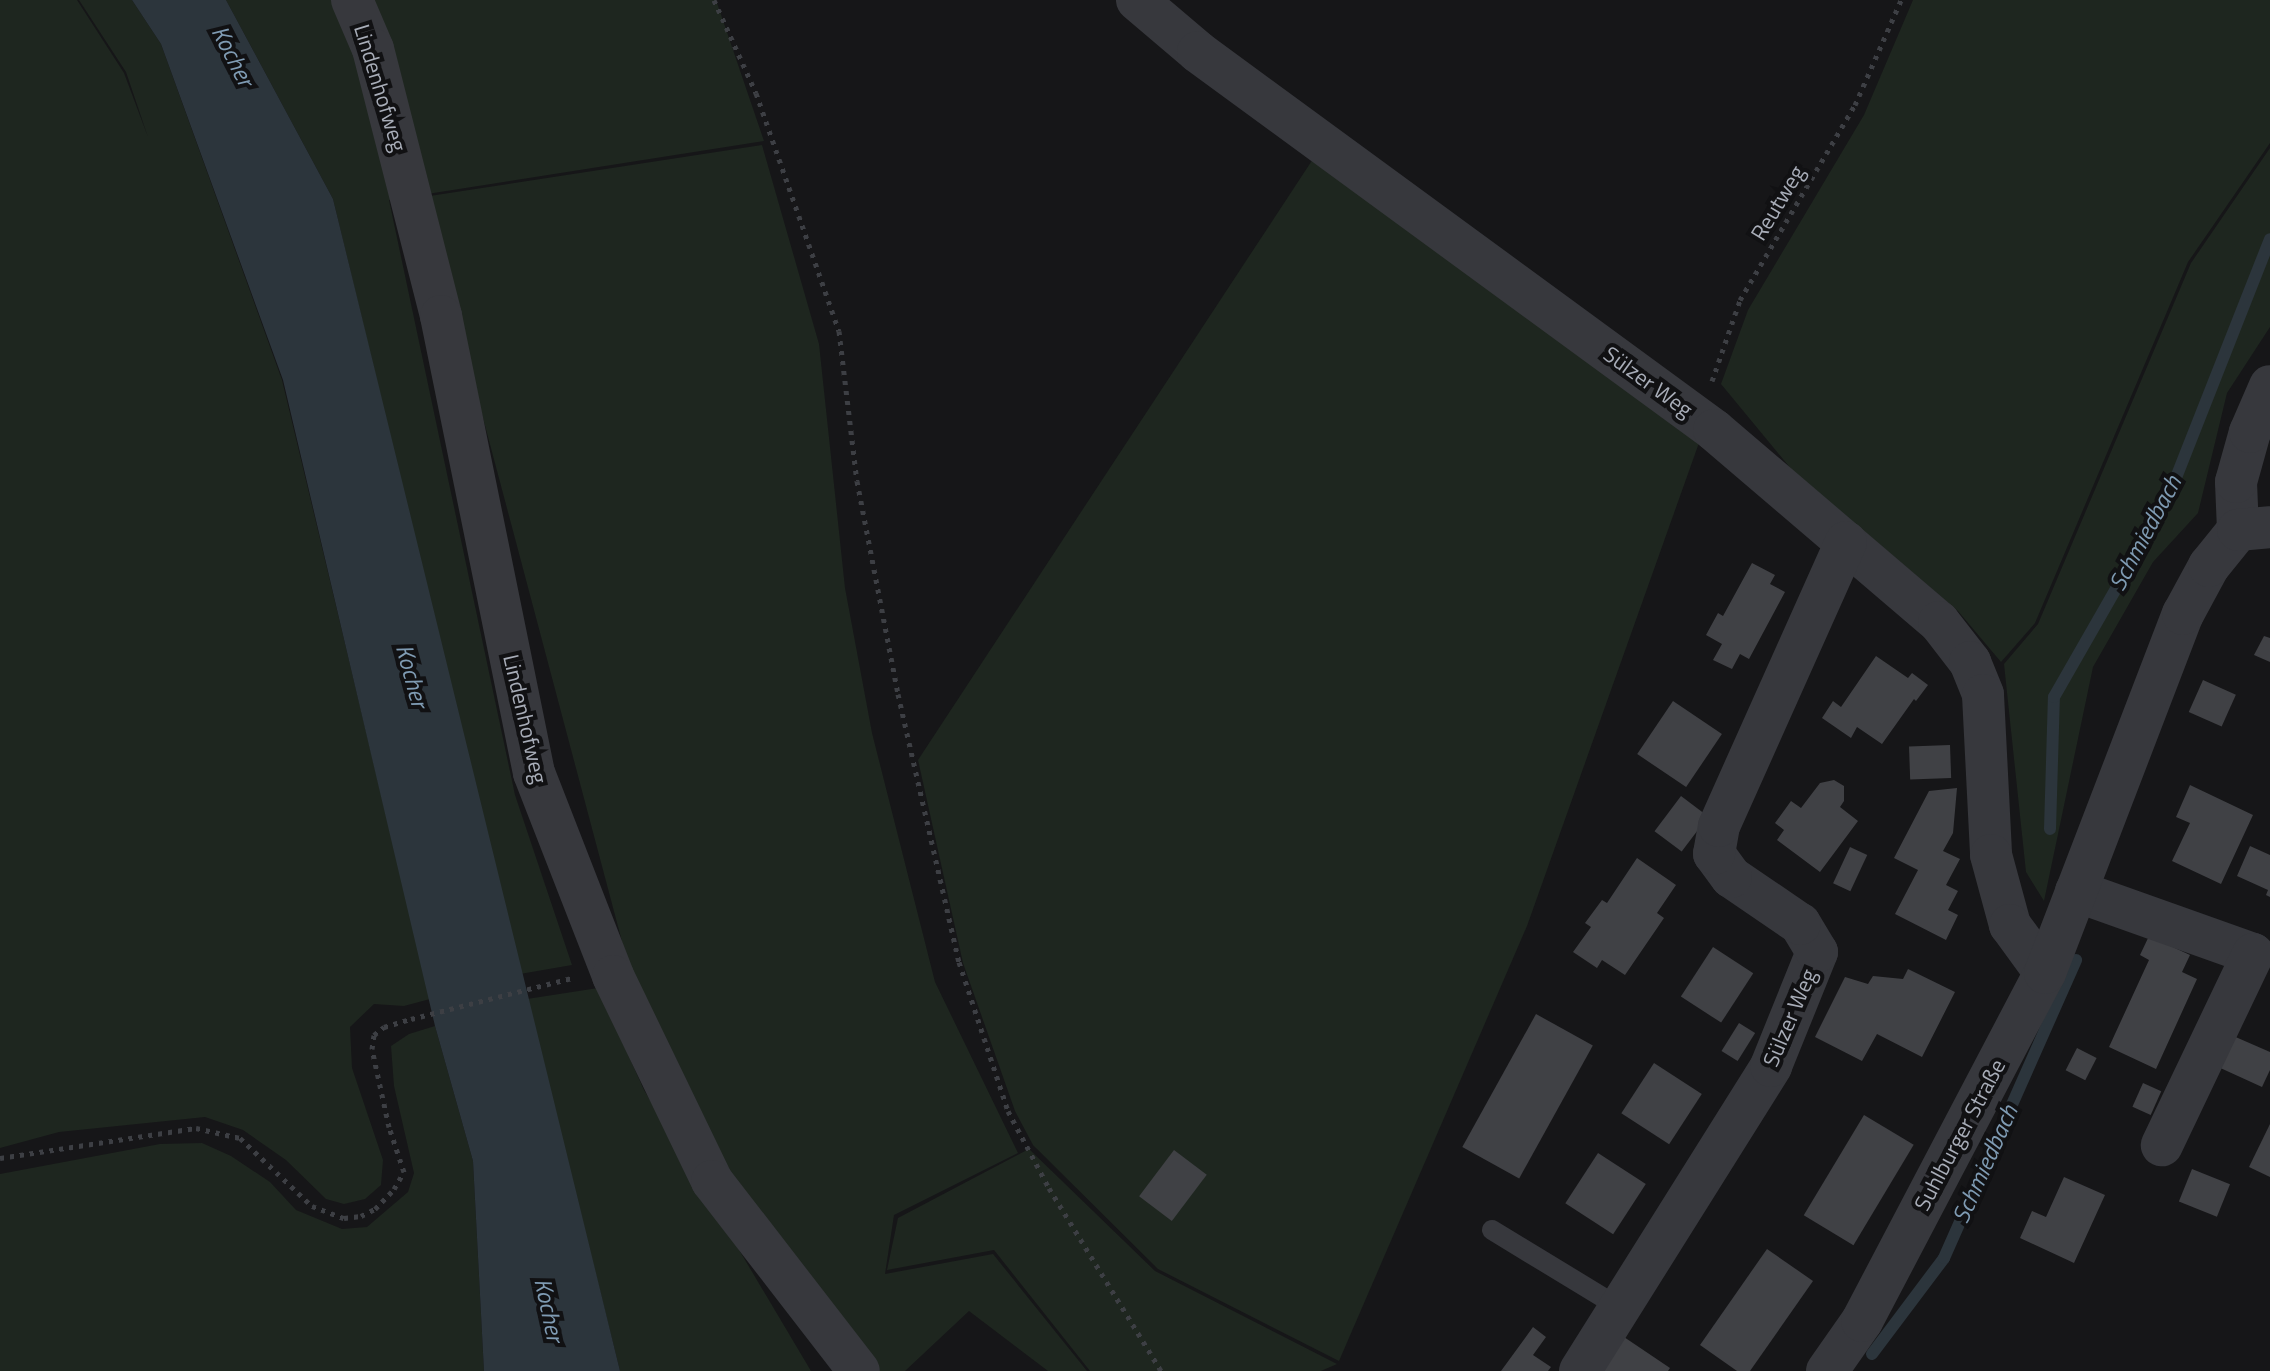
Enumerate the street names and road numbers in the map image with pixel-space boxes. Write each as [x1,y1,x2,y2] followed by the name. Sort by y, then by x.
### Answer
[348,21,412,155] street label: Lindenhofweg
[1745,161,1811,245] street label: Reutweg
[1598,341,1698,423] street label: Sülzer Weg
[497,652,553,786] street label: Lindenhofweg
[1758,965,1822,1071] street label: Sülzer Weg
[1909,1055,2011,1215] street label: Suhlburger Straße

